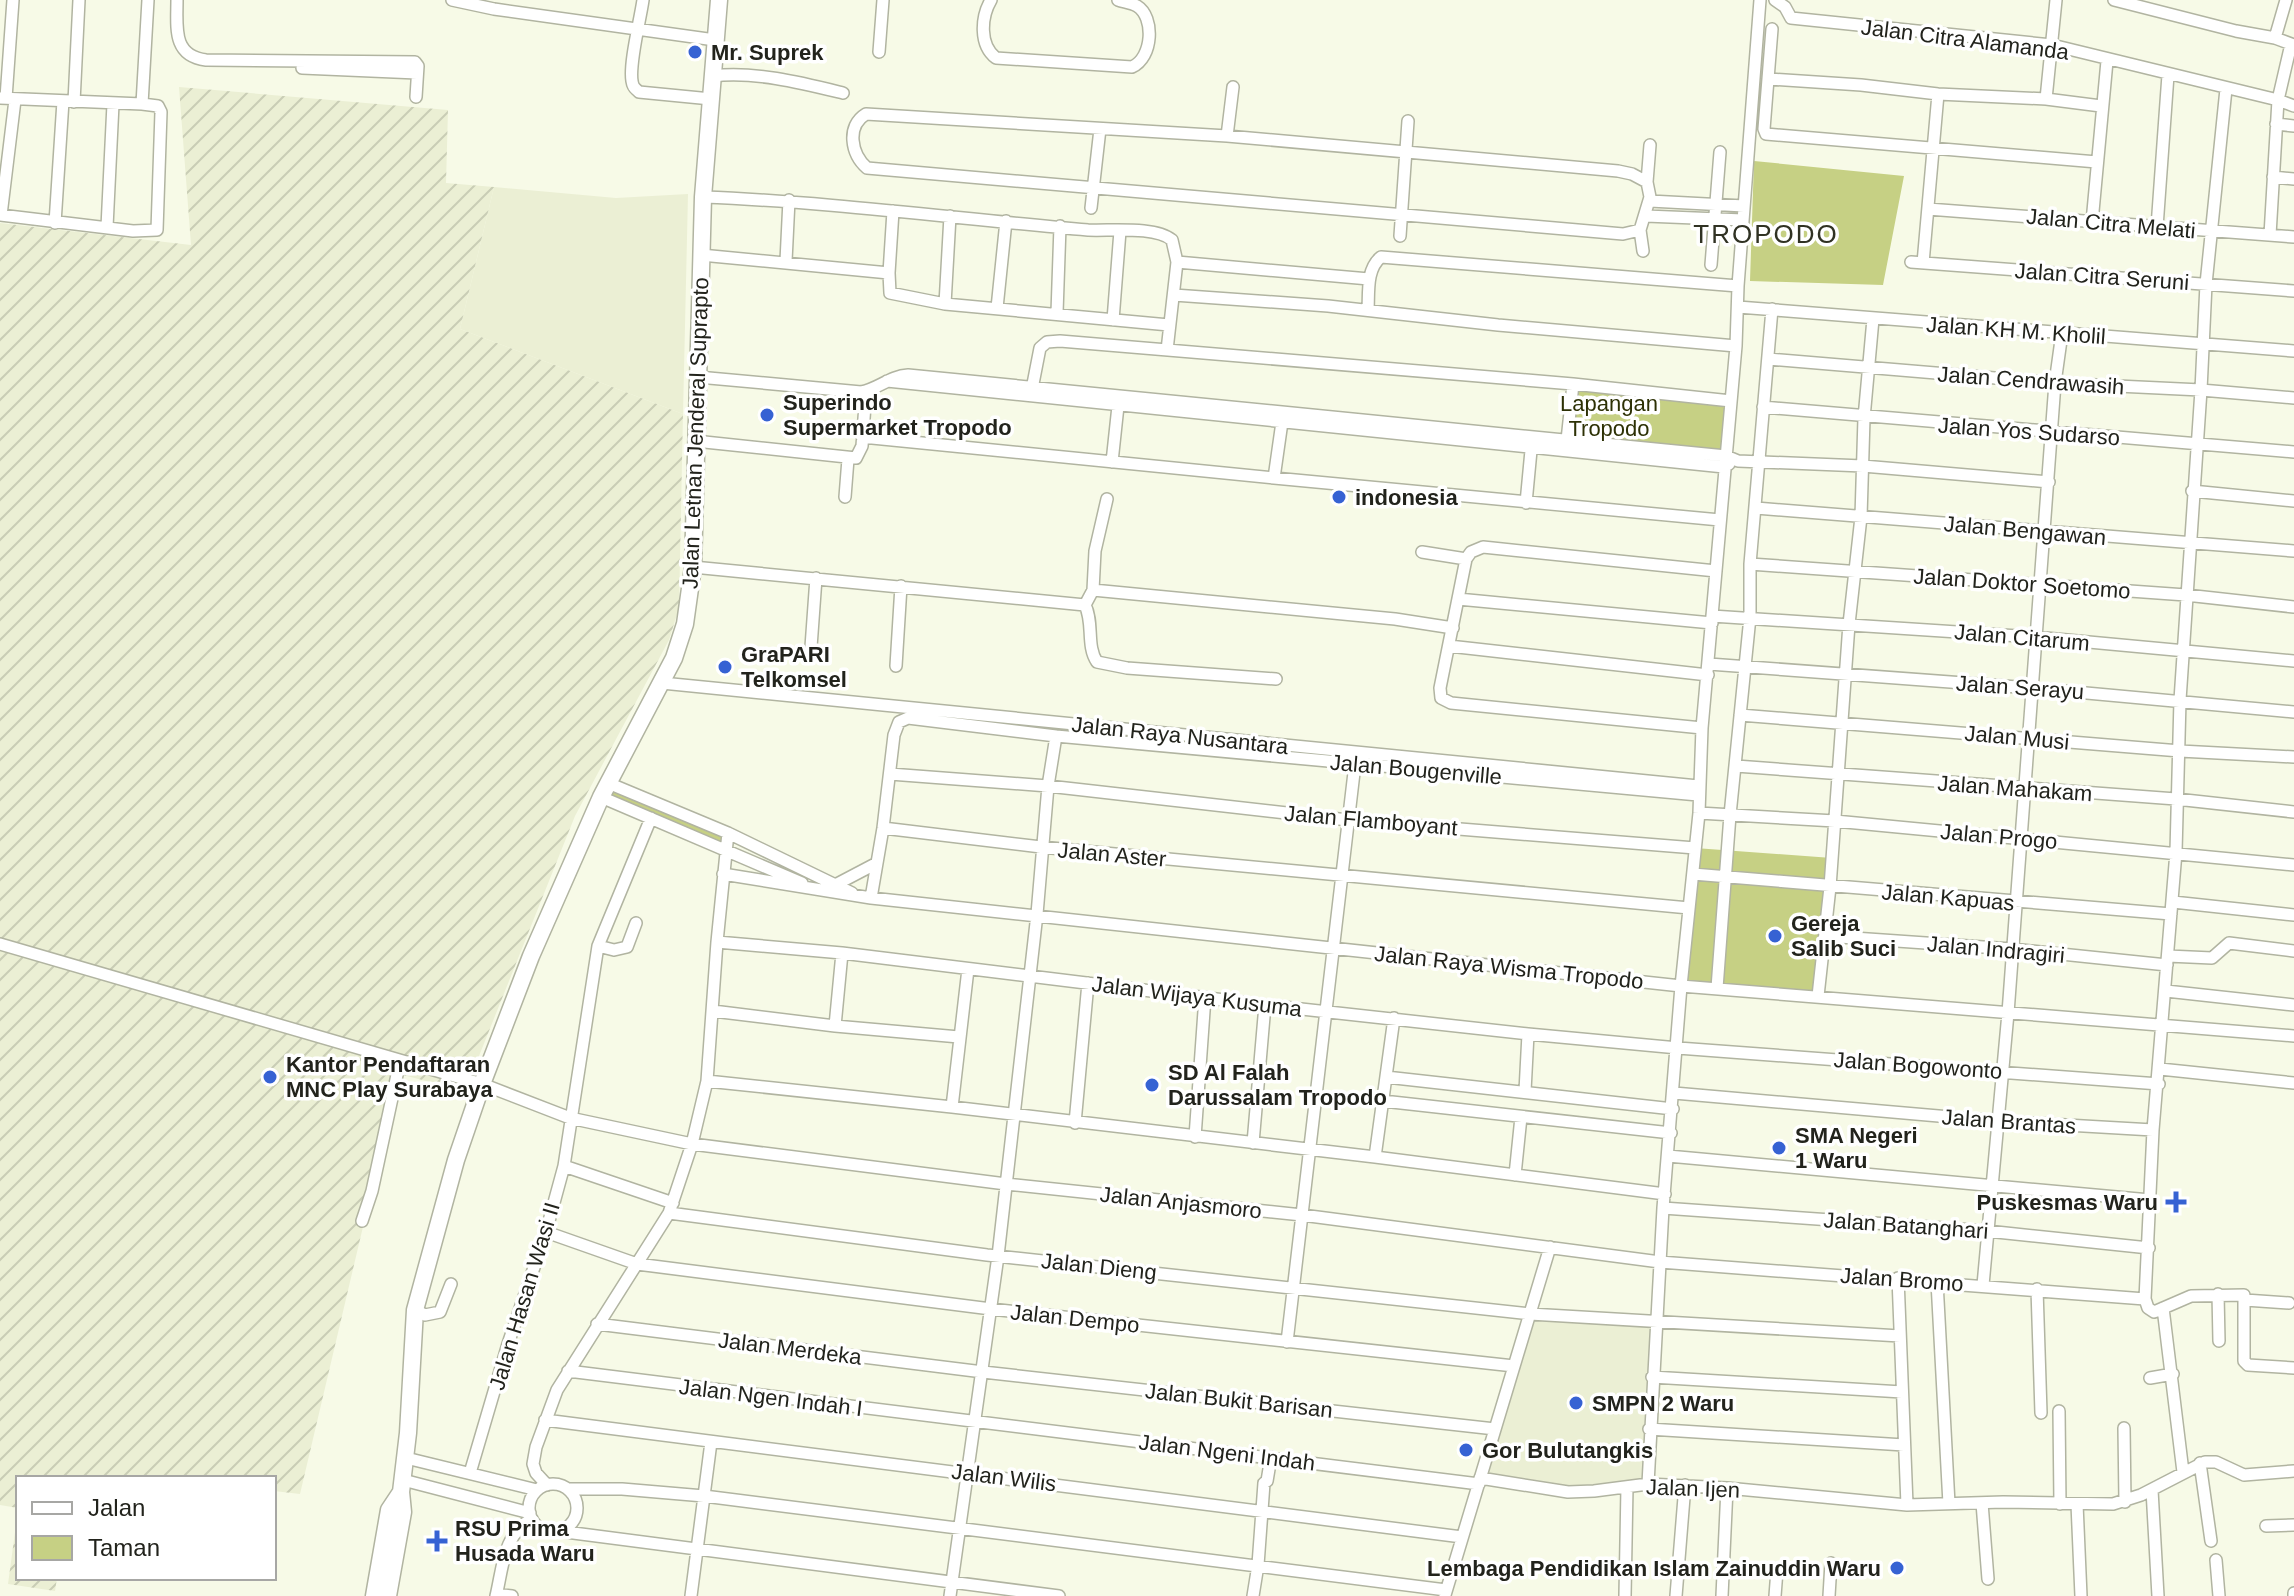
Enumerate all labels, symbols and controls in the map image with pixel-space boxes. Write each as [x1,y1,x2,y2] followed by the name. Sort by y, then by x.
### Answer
[1860,14,2071,65] street label: Jalan Citra Alamanda
[711,40,824,65] place label: Mr. Suprek
[686,43,704,61] marker: Mr. Suprek
[2025,204,2197,243] street label: Jalan Citra Melati
[1693,219,1839,249] district label: TROPODO
[2014,258,2190,295] street label: Jalan Citra Seruni
[678,277,713,589] street label: Jalan Letnan Jenderal Suprapto
[1925,312,2106,349] street label: Jalan KH M. Kholil
[1937,362,2125,399] street label: Jalan Cendrawasih
[783,390,1012,440] place label: Superindo Supermarket Tropodo
[1560,391,1658,441] park label: Lapangan Tropodo
[758,406,776,424] marker: Superindo Supermarket Tropodo
[1937,413,2121,450] street label: Jalan Yos Sudarso
[1355,485,1458,510] place label: indonesia
[1330,488,1348,506] marker: indonesia
[1943,511,2107,550] street label: Jalan Bengawan
[1913,563,2131,604] street label: Jalan Doktor Soetomo
[1953,619,2091,656] street label: Jalan Citarum
[741,642,847,692] place label: GraPARI Telkomsel
[716,658,734,676] marker: GraPARI Telkomsel
[1955,671,2085,704] street label: Jalan Serayu
[1070,712,1290,759] street label: Jalan Raya Nusantara
[1963,720,2070,755] street label: Jalan Musi
[1329,750,1503,789] street label: Jalan Bougenville
[1937,771,2093,806] street label: Jalan Mahakam
[1283,800,1459,841] street label: Jalan Flamboyant
[1939,819,2059,854] street label: Jalan Progo
[1057,837,1167,872] street label: Jalan Aster
[1880,879,2015,916] street label: Jalan Kapuas
[1791,911,1896,961] place label: Gereja Salib Suci
[1766,927,1784,945] marker: Gereja Salib Suci
[1926,931,2066,968] street label: Jalan Indragiri
[1373,941,1645,994] street label: Jalan Raya Wisma Tropodo
[1090,971,1304,1022] street label: Jalan Wijaya Kusuma
[1833,1047,2003,1084] street label: Jalan Bogowonto
[286,1052,493,1102] place label: Kantor Pendaftaran MNC Play Surabaya
[1168,1060,1387,1110] place label: SD Al Falah Darussalam Tropodo
[261,1068,279,1086] marker: Kantor Pendaftaran MNC Play Surabaya
[1143,1076,1161,1094] marker: SD Al Falah Darussalam Tropodo
[1941,1104,2077,1139] street label: Jalan Brantas
[1795,1123,1918,1173] place label: SMA Negeri 1 Waru
[1770,1139,1788,1157] marker: SMA Negeri 1 Waru
[1099,1182,1263,1223] street label: Jalan Anjasmoro
[1977,1190,2158,1215] place label: Puskesmas Waru
[2165,1191,2187,1213] marker: Puskesmas Waru
[484,1199,565,1393] street label: Jalan Hasan Wasi II
[1823,1207,1989,1244] street label: Jalan Batanghari
[1040,1248,1158,1285] street label: Jalan Dieng
[1839,1263,1964,1296] street label: Jalan Bromo
[1009,1299,1141,1338] street label: Jalan Dempo
[717,1327,864,1370] street label: Jalan Merdeka
[678,1374,864,1421] street label: Jalan Ngen Indah I
[1144,1378,1334,1423] street label: Jalan Bukit Barisan
[1592,1391,1734,1416] place label: SMPN 2 Waru
[1567,1394,1585,1412] marker: SMPN 2 Waru
[1137,1429,1316,1476] street label: Jalan Ngeni Indah
[1482,1438,1653,1463] place label: Gor Bulutangkis
[1457,1441,1475,1459] marker: Gor Bulutangkis
[950,1459,1058,1496] street label: Jalan Wilis
[1645,1474,1740,1503] street label: Jalan Ijen
[16,1476,276,1580] legend
[88,1494,145,1521] text: Jalan
[455,1516,595,1566] place label: RSU Prima Husada Waru
[426,1530,448,1552] marker: RSU Prima Husada Waru
[88,1534,160,1561] text: Taman
[1427,1556,1881,1581] place label: Lembaga Pendidikan Islam Zainuddin Waru
[1888,1559,1906,1577] marker: Lembaga Pendidikan Islam Zainuddin Waru

